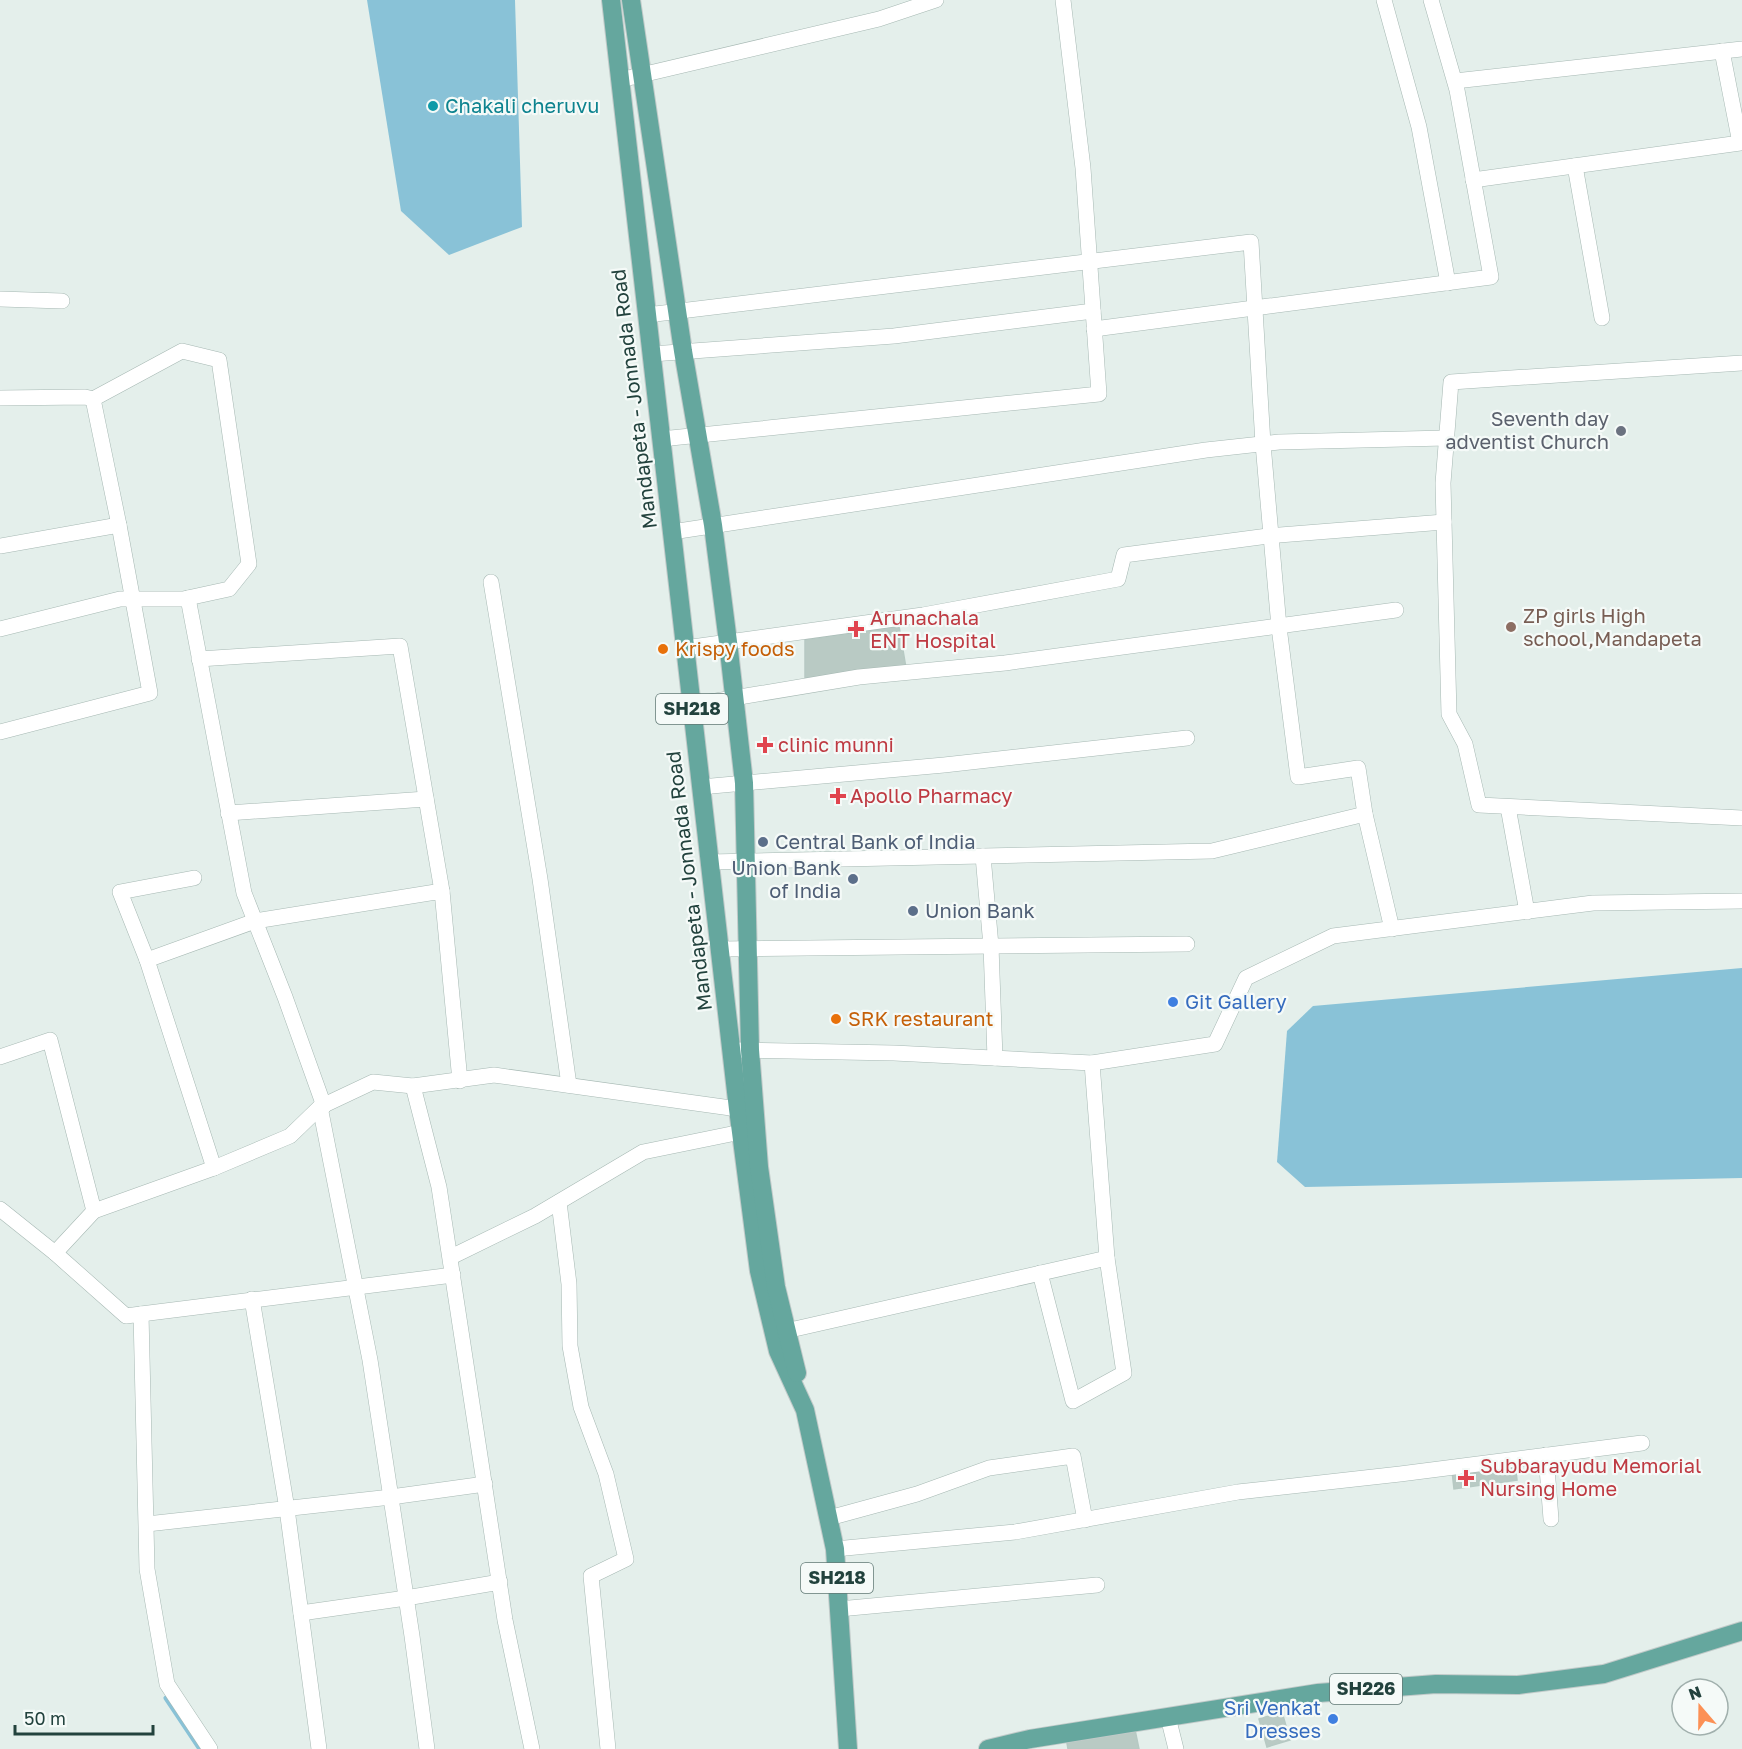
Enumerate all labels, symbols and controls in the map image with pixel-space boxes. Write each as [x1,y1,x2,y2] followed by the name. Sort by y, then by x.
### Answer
[445,93,599,117] place label: Chakali cheruvu
[426,99,440,113] marker: Chakali cheruvu
[605,268,661,531] street label: Mandapeta - Jonnada Road
[1445,406,1609,453] place label: Seventh day adventist Church
[1614,424,1628,438] marker: Seventh day adventist Church
[1523,603,1702,650] place label: ZP girls High school,Mandapeta
[870,605,996,652] place label: Arunachala ENT Hospital
[847,620,865,638] marker: Arunachala ENT Hospital
[1504,620,1518,634] marker: ZP girls High school,Mandapeta
[675,636,795,660] place label: Krispy foods
[656,642,670,656] marker: Krispy foods
[656,694,728,724] road number: SH218
[778,732,894,756] place label: clinic munni
[756,736,774,754] marker: clinic munni
[660,750,716,1013] street label: Mandapeta - Jonnada Road
[850,783,1013,807] place label: Apollo Pharmacy
[831,789,845,803] marker: Apollo Pharmacy
[775,829,976,853] place label: Central Bank of India
[756,835,770,849] marker: Central Bank of India
[731,855,841,902] place label: Union Bank of India
[846,872,860,886] marker: Union Bank of India
[925,898,1035,922] place label: Union Bank
[906,904,920,918] marker: Union Bank
[1185,989,1287,1013] place label: Git Gallery
[1166,995,1180,1009] marker: Git Gallery
[848,1006,993,1030] place label: SRK restaurant
[829,1012,843,1026] marker: SRK restaurant
[1480,1453,1701,1500] place label: Subbarayudu Memorial Nursing Home
[1457,1469,1475,1487] marker: Subbarayudu Memorial Nursing Home
[801,1563,873,1593] road number: SH218
[1330,1674,1402,1704] road number: SH226
[1670,1677,1730,1737] north arrow
[1686,1681,1704,1704] text: N
[1224,1695,1321,1742] place label: Sri Venkat Dresses
[15,1698,153,1736] scale bar
[24,1707,66,1729] text: 50 m
[1326,1712,1340,1726] marker: Sri Venkat Dresses

